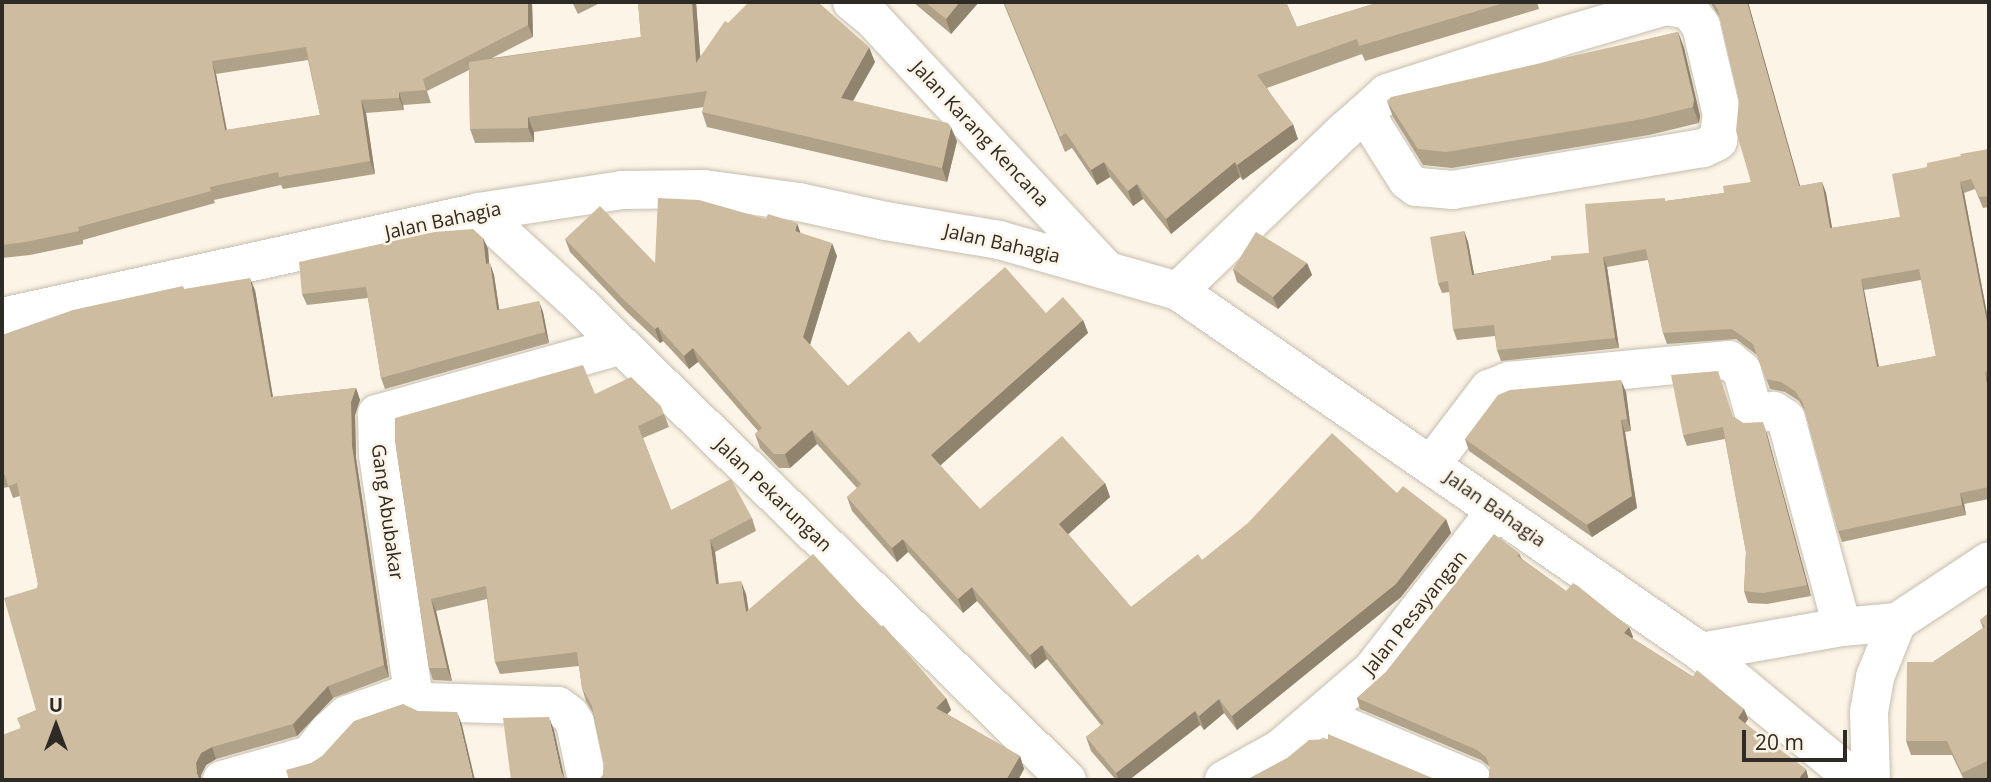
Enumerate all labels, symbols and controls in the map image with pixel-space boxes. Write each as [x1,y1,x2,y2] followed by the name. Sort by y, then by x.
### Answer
[907,56,1053,212] street label: Jalan Karang Kencana
[383,198,503,244] street label: Jalan Bahagia
[942,220,1062,268] street label: Jalan Bahagia
[710,433,836,557] street label: Jalan Pekarungan
[366,443,408,581] street label: Gang Abubakar
[1440,466,1550,552] street label: Jalan Bahagia
[1358,546,1472,680] street label: Jalan Pesayangan
[21,691,91,761] north arrow
[49,692,63,718] text: U
[1746,716,1851,760] scale bar
[1755,728,1804,756] text: 20 m

